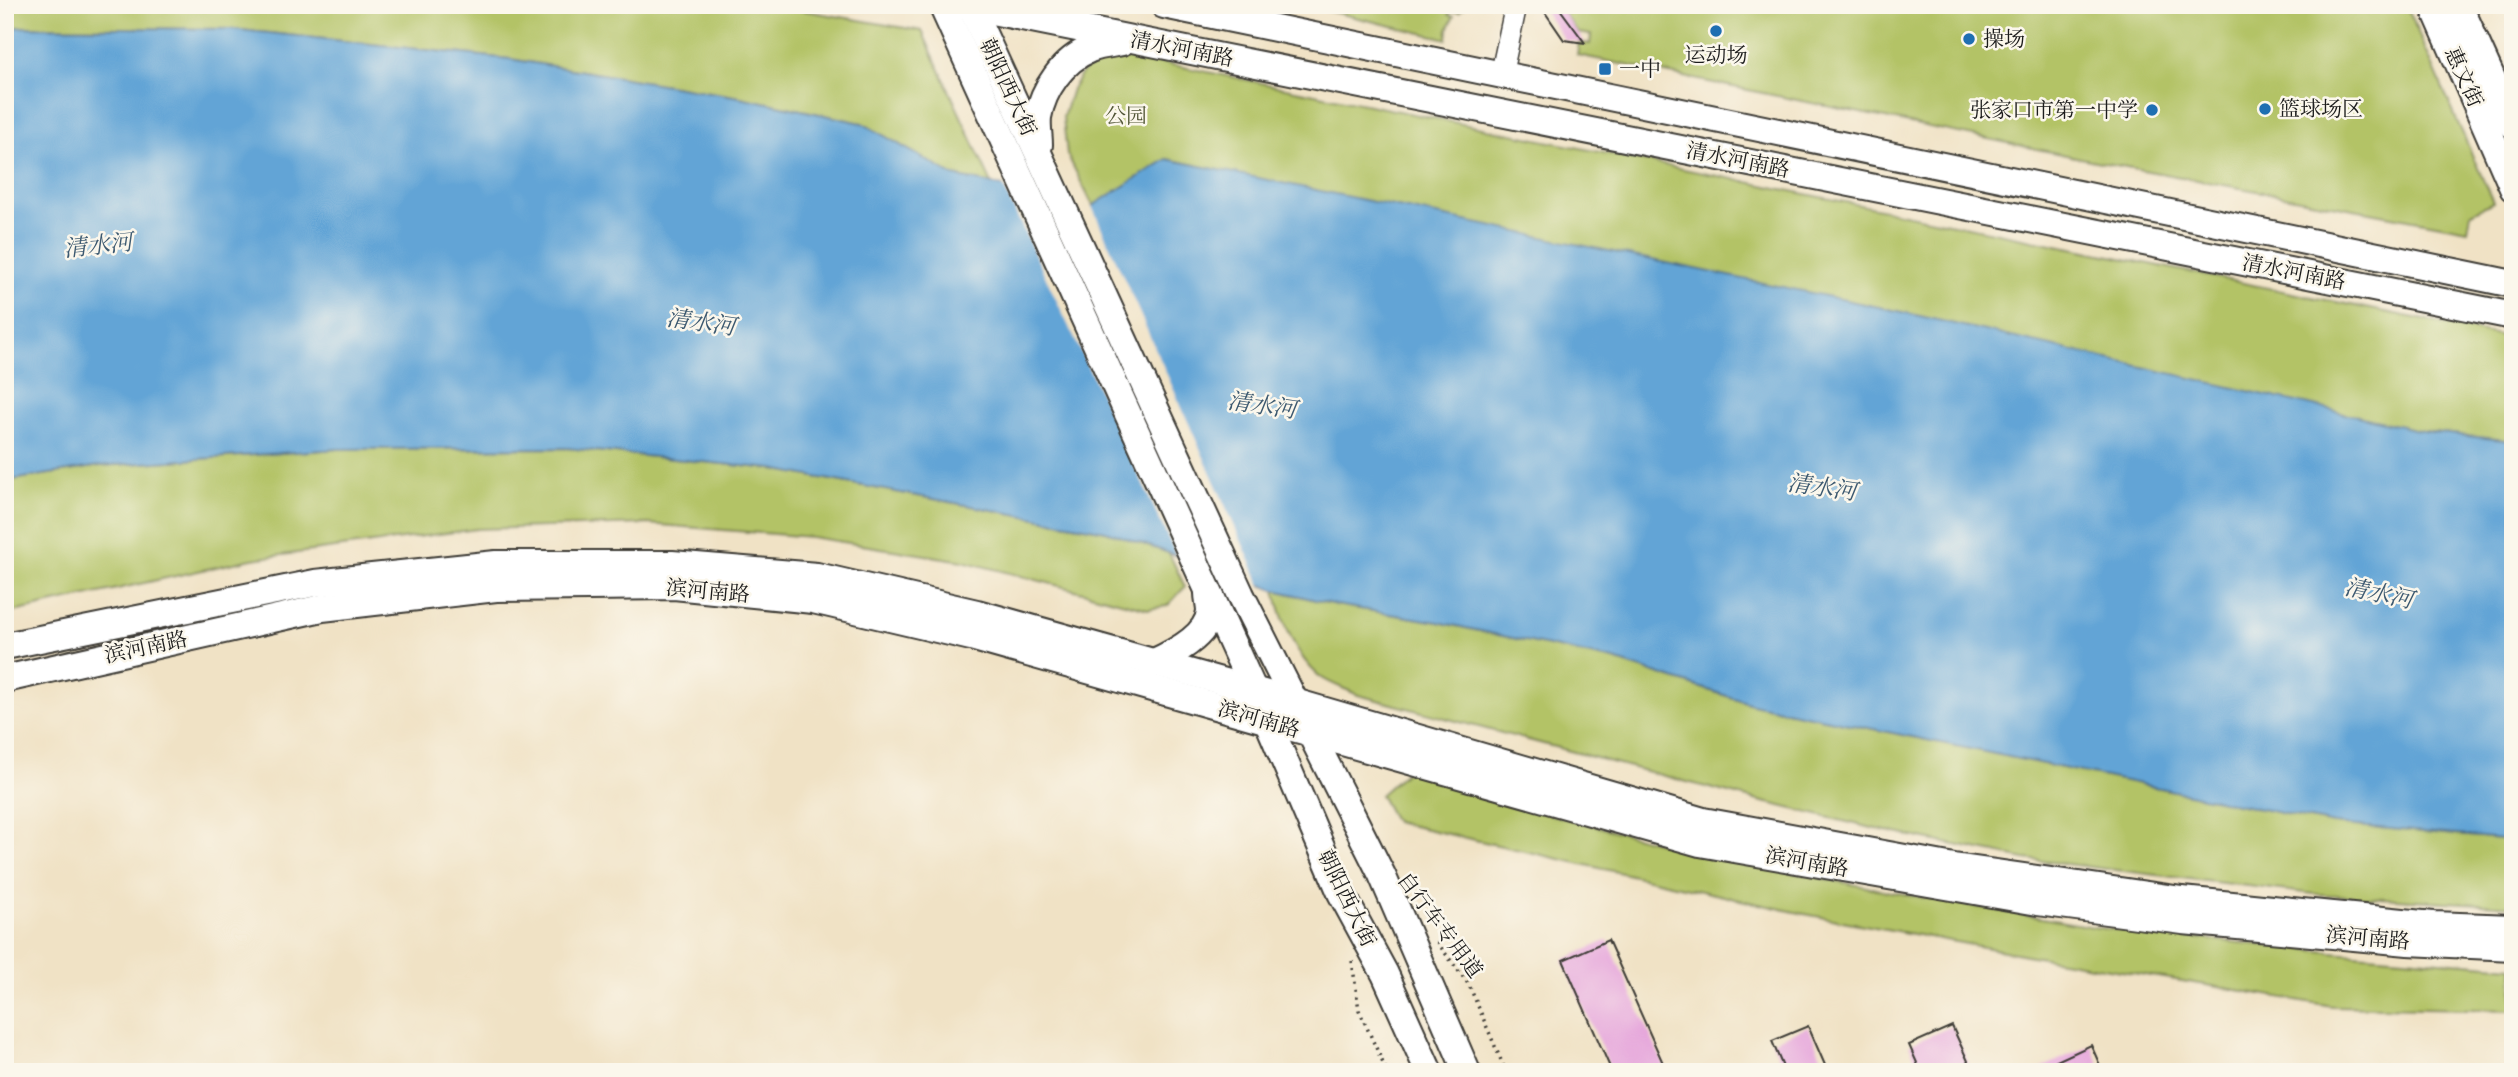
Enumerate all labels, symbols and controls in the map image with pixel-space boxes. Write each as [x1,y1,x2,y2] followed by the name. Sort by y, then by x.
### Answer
[1708,23,1724,39] marker: 运动场
[1127,26,1236,75] street label: 清水河南路
[1983,26,2025,55] place label: 操场
[1961,31,1977,47] marker: 操场
[971,34,1042,141] street label: 朝阳西大街
[1685,42,1748,71] place label: 运动场
[2437,43,2489,112] street label: 惠文街
[1619,56,1661,85] place label: 一中
[1597,61,1613,77] marker: 一中
[2279,96,2363,125] place label: 篮球场区
[1970,97,2138,126] place label: 张家口市第一中学
[2257,101,2273,117] marker: 篮球场区
[2144,102,2160,118] marker: 张家口市第一中学
[1105,103,1147,132] park label: 公园
[1683,137,1792,186] street label: 清水河南路
[62,227,138,267] water label: 清水河
[2239,249,2348,298] street label: 清水河南路
[664,303,741,345] water label: 清水河
[1225,386,1302,428] water label: 清水河
[1785,468,1862,510] water label: 清水河
[2342,572,2420,619] water label: 清水河
[665,574,751,611] street label: 滨河南路
[102,626,190,671] street label: 滨河南路
[1214,695,1303,746] street label: 滨河南路
[1763,842,1851,885] street label: 滨河南路
[1310,845,1382,952] street label: 朝阳西大街
[1389,867,1488,985] street label: 自行车专用道
[2325,921,2411,958] street label: 滨河南路

